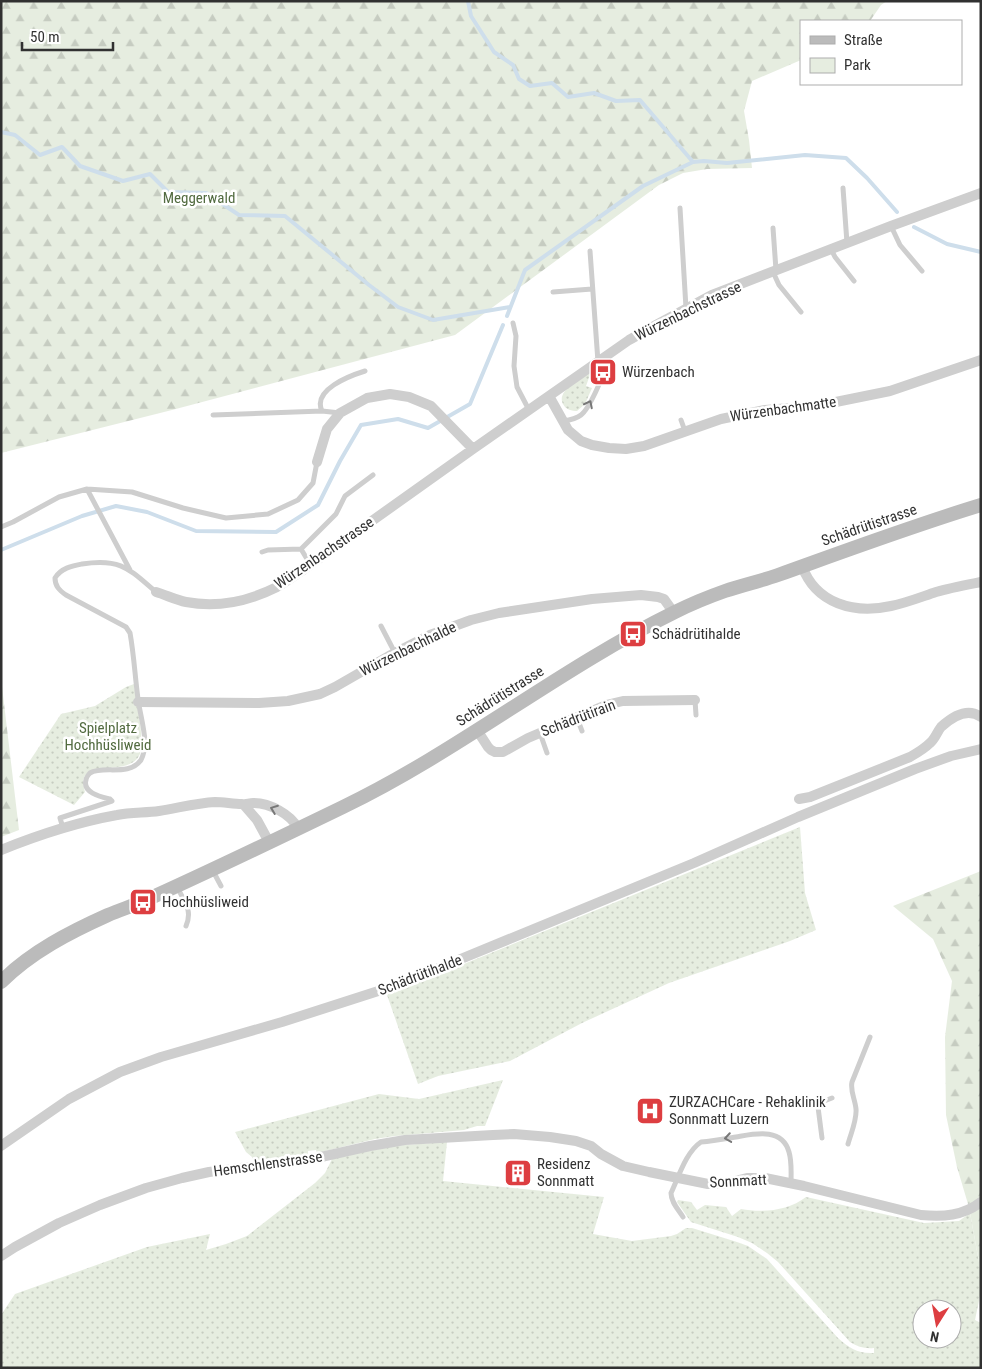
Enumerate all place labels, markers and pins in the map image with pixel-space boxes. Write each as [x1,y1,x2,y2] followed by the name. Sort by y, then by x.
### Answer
[588,357,618,387] bus stop icon: Würzenbach
[622,363,695,381] place label: Würzenbach
[618,619,648,649] bus stop icon: Schädrütihalde
[652,625,741,643] place label: Schädrütihalde
[128,887,158,917] bus stop icon: Hochhüsliweid
[162,893,249,911] place label: Hochhüsliweid
[669,1093,826,1128] place label: ZURZACHCare - Rehaklinik Sonnmatt Luzern
[635,1096,665,1126] hospital icon: ZURZACHCare - Rehaklinik Sonnmatt Luzern
[537,1155,594,1190] place label: Residenz Sonnmatt
[503,1158,533,1188] building icon: Residenz Sonnmatt

